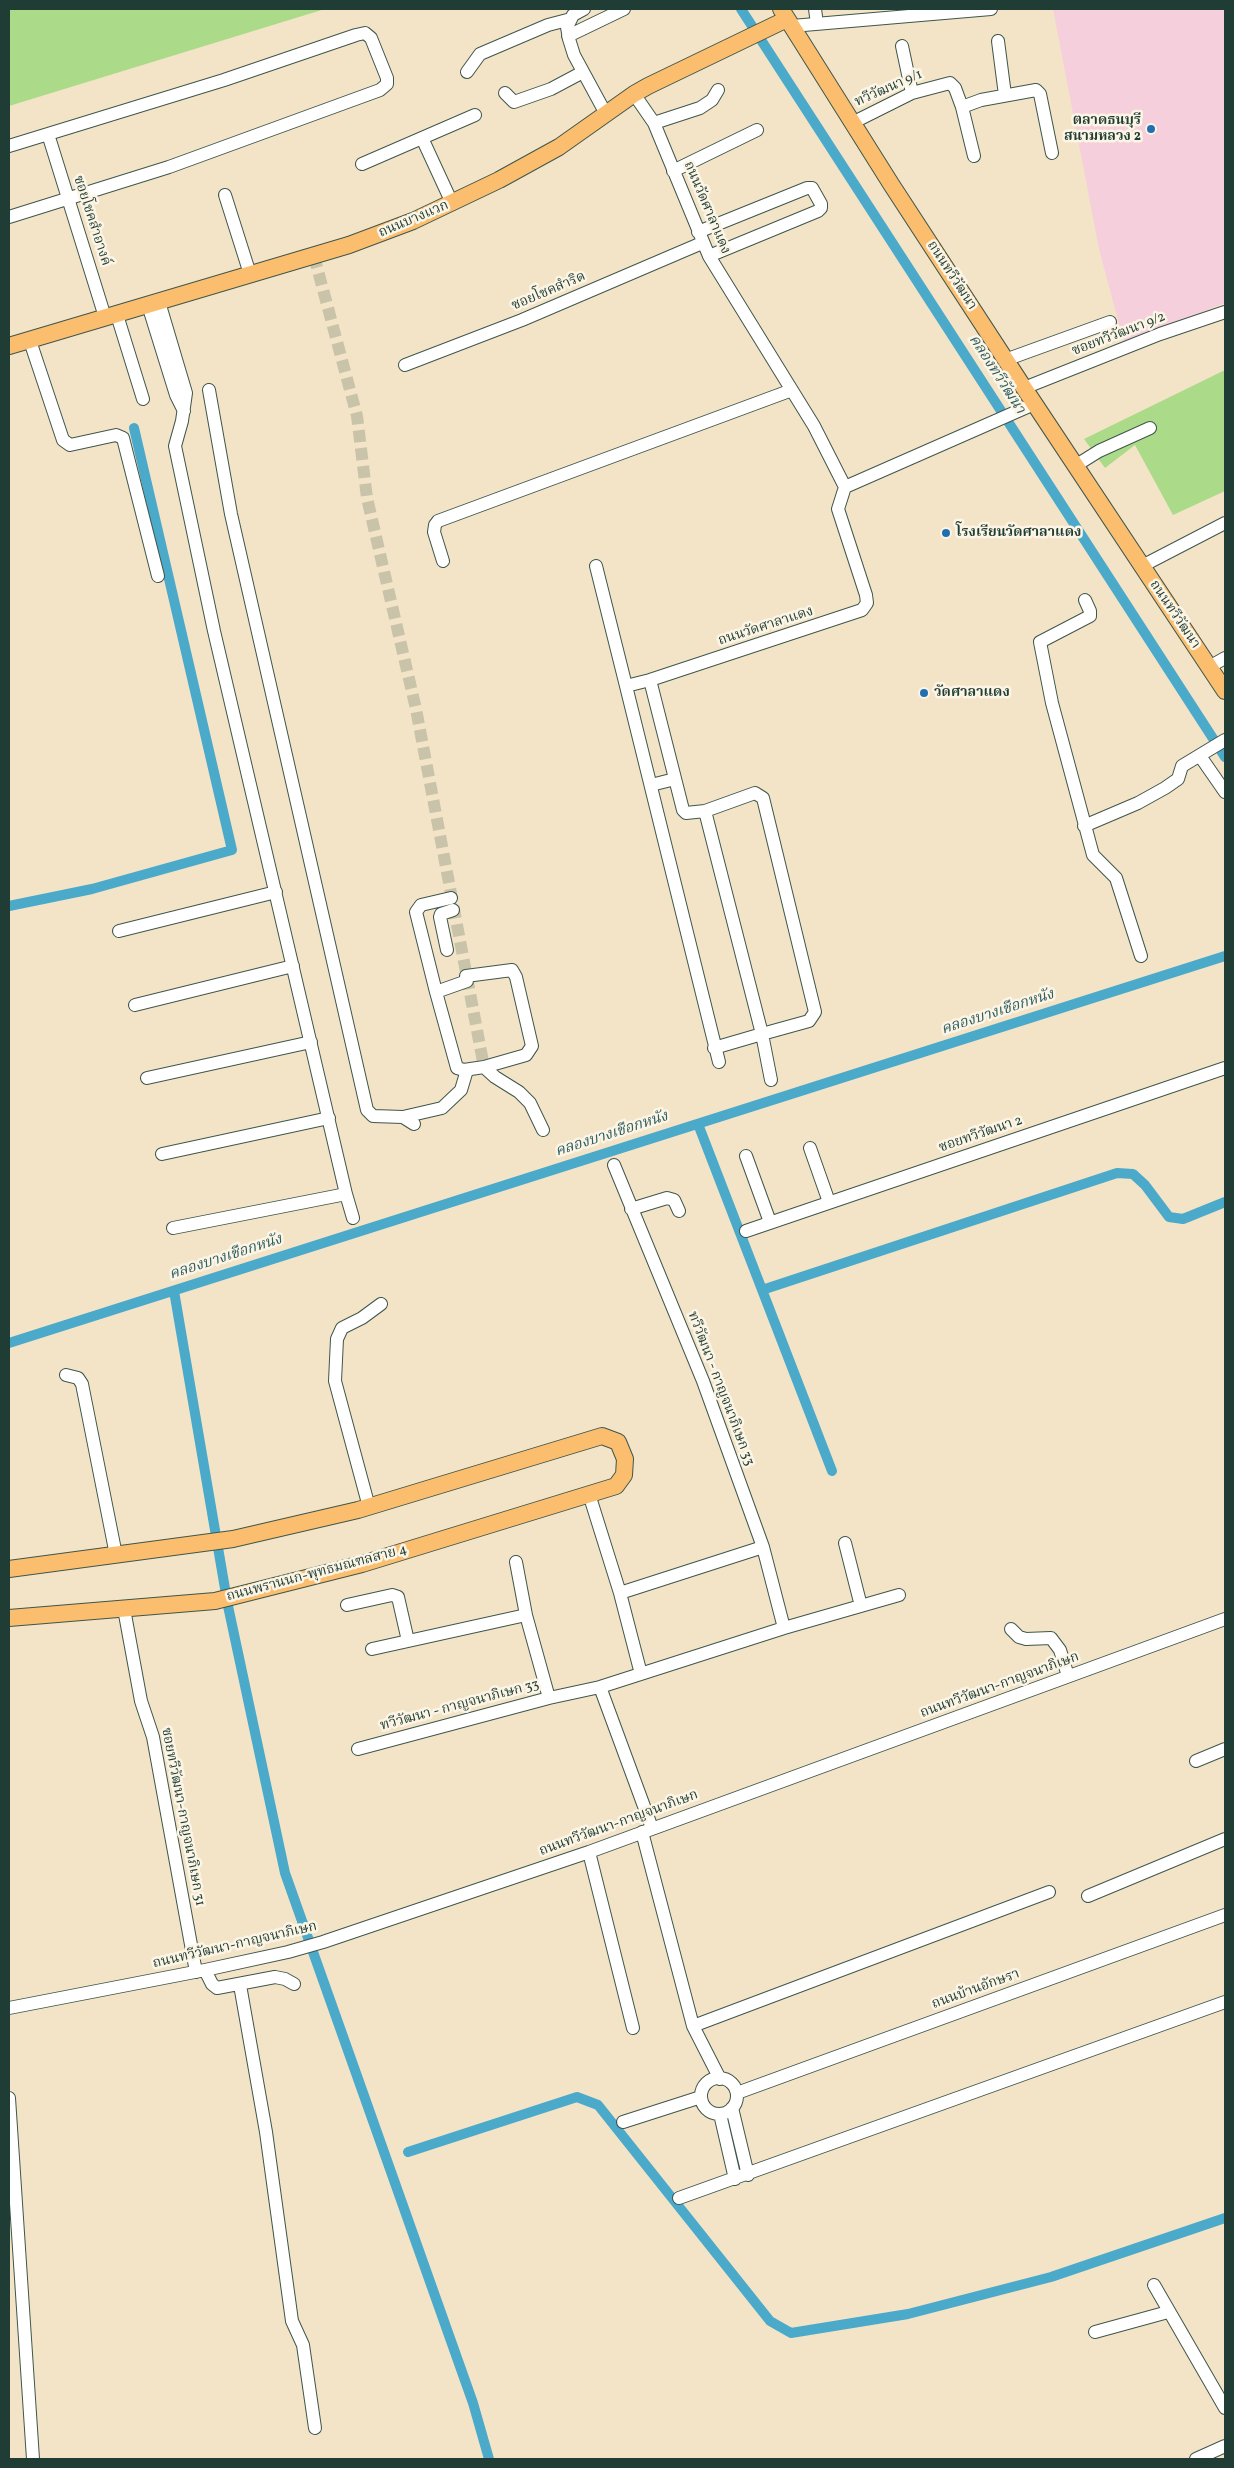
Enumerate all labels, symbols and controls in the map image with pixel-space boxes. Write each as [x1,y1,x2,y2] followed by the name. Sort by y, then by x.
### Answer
[853,67,925,111] street label: ทวีวัฒนา 9/1
[1064,113,1141,146] place label: ตลาดธนบุรี สนามหลวง 2
[1145,123,1157,135] marker: ตลาดธนบุรี สนามหลวง 2
[679,159,733,257] street label: ถนนวัดศาลาแดง
[69,174,113,268] street label: ซอยโชคสำอางค์
[376,198,452,242] street label: ถนนบางแวก
[922,238,980,314] street label: ถนนทวีวัฒนา
[510,269,588,315] street label: ซอยโชคสำริด
[1070,309,1168,361] street label: ซอยทวีวัฒนา 9/2
[964,332,1028,418] water label: คลองทวีวัฒนา
[956,525,1081,541] place label: โรงเรียนวัดศาลาแดง
[940,527,952,539] marker: โรงเรียนวัดศาลาแดง
[1145,578,1203,652] street label: ถนนทวีวัฒนา
[716,604,816,650] street label: ถนนวัดศาลาแดง
[934,685,1010,701] place label: วัดศาลาแดง
[918,687,930,699] marker: วัดศาลาแดง
[939,986,1057,1040] water label: คลองบางเชือกหนัง
[553,1108,671,1162] water label: คลองบางเชือกหนัง
[937,1113,1025,1157] street label: ซอยทวีวัฒนา 2
[167,1231,285,1285] water label: คลองบางเชือกหนัง
[683,1310,757,1468] street label: ทวีวัฒนา - กาญจนาภิเษก 33
[225,1542,409,1606] street label: ถนนพรานนก-พุทธมณฑลสาย 4
[918,1649,1082,1723] street label: ถนนทวีวัฒนา-กาญจนาภิเษก
[379,1677,541,1735] street label: ทวีวัฒนา - กาญจนาภิเษก 33
[156,1726,208,1908] street label: ซอยทวีวัฒนา-กาญจนาภิเษก 31
[537,1787,701,1861] street label: ถนนทวีวัฒนา-กาญจนาภิเษก
[151,1919,319,1973] street label: ถนนทวีวัฒนา-กาญจนาภิเษก
[930,1966,1022,2014] street label: ถนนบ้านอักษรา

